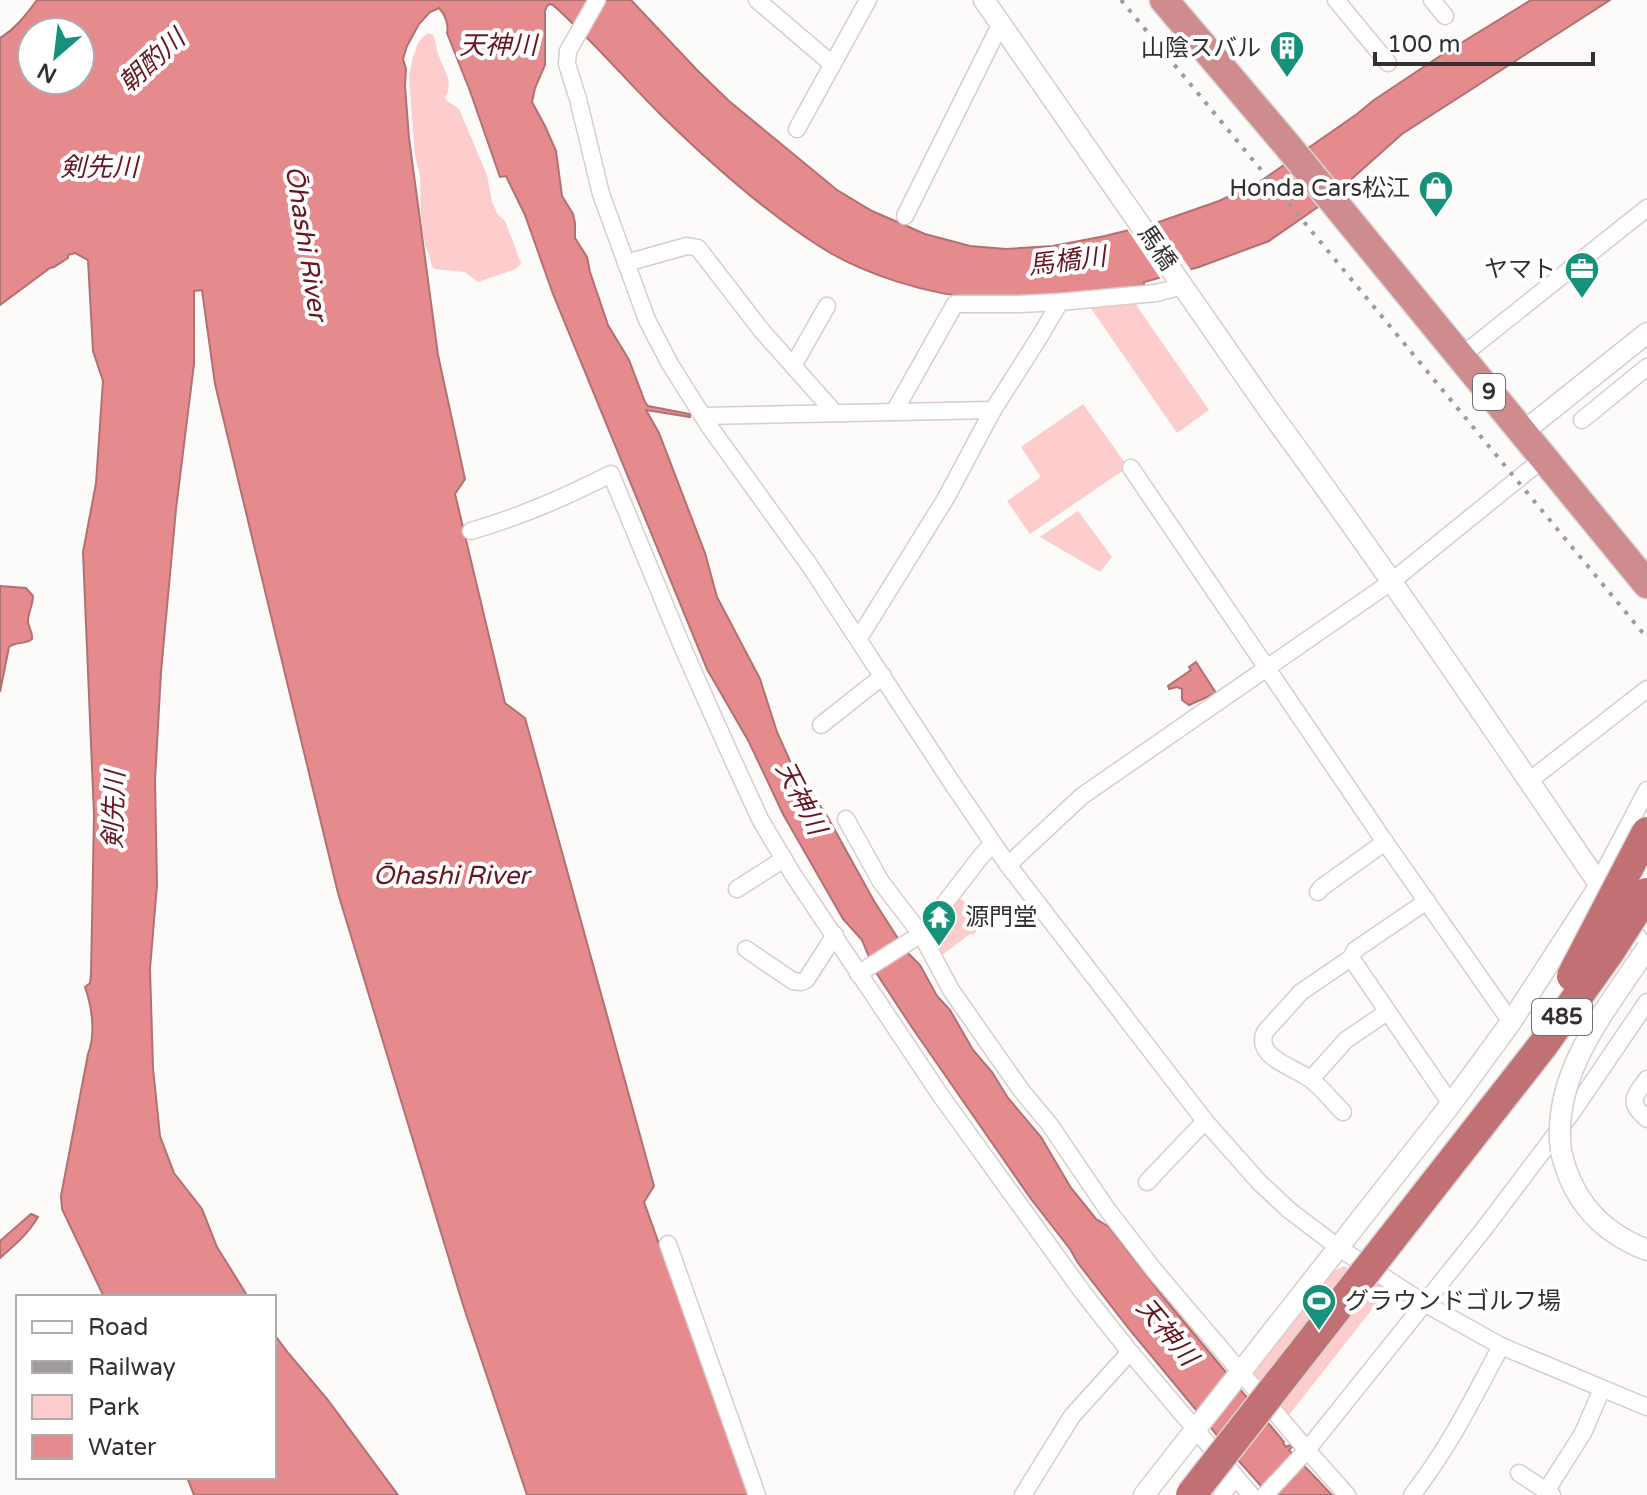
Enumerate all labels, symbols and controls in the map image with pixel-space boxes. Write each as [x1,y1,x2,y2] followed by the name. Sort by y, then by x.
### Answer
[16,16,96,96] north arrow
[1375,16,1593,66] scale bar
[113,21,194,99] water label: 朝酌川
[1268,29,1306,79] building icon: 山陰スバル
[459,30,540,61] water label: 天神川
[1387,30,1461,59] text: 100 m
[1141,34,1261,63] place label: 山陰スバル
[33,57,61,88] text: N
[60,152,141,183] water label: 剣先川
[278,163,334,326] water label: Ōhashi River
[1417,169,1455,219] shop icon: Honda Cars松江
[1229,174,1410,203] place label: Honda Cars松江
[1132,220,1182,276] street label: 馬橋
[1026,240,1111,281] water label: 馬橋川
[1563,250,1601,300] office icon: ヤマト
[1484,255,1556,284] place label: ヤマト
[1473,374,1505,410] road number: 9
[769,756,834,842] water label: 天神川
[97,767,131,850] water label: 剣先川
[373,860,532,891] water label: Ōhashi River
[920,898,958,948] temple icon: 源門堂
[965,903,1037,932] place label: 源門堂
[1532,999,1592,1035] road number: 485
[1300,1282,1338,1332] sports icon: グラウンドゴルフ場
[1345,1287,1561,1316] place label: グラウンドゴルフ場
[1130,1292,1206,1374] water label: 天神川
[16,1295,276,1479] legend
[88,1313,148,1342] text: Road
[88,1353,176,1382] text: Railway
[88,1393,139,1422] text: Park
[88,1433,157,1462] text: Water

